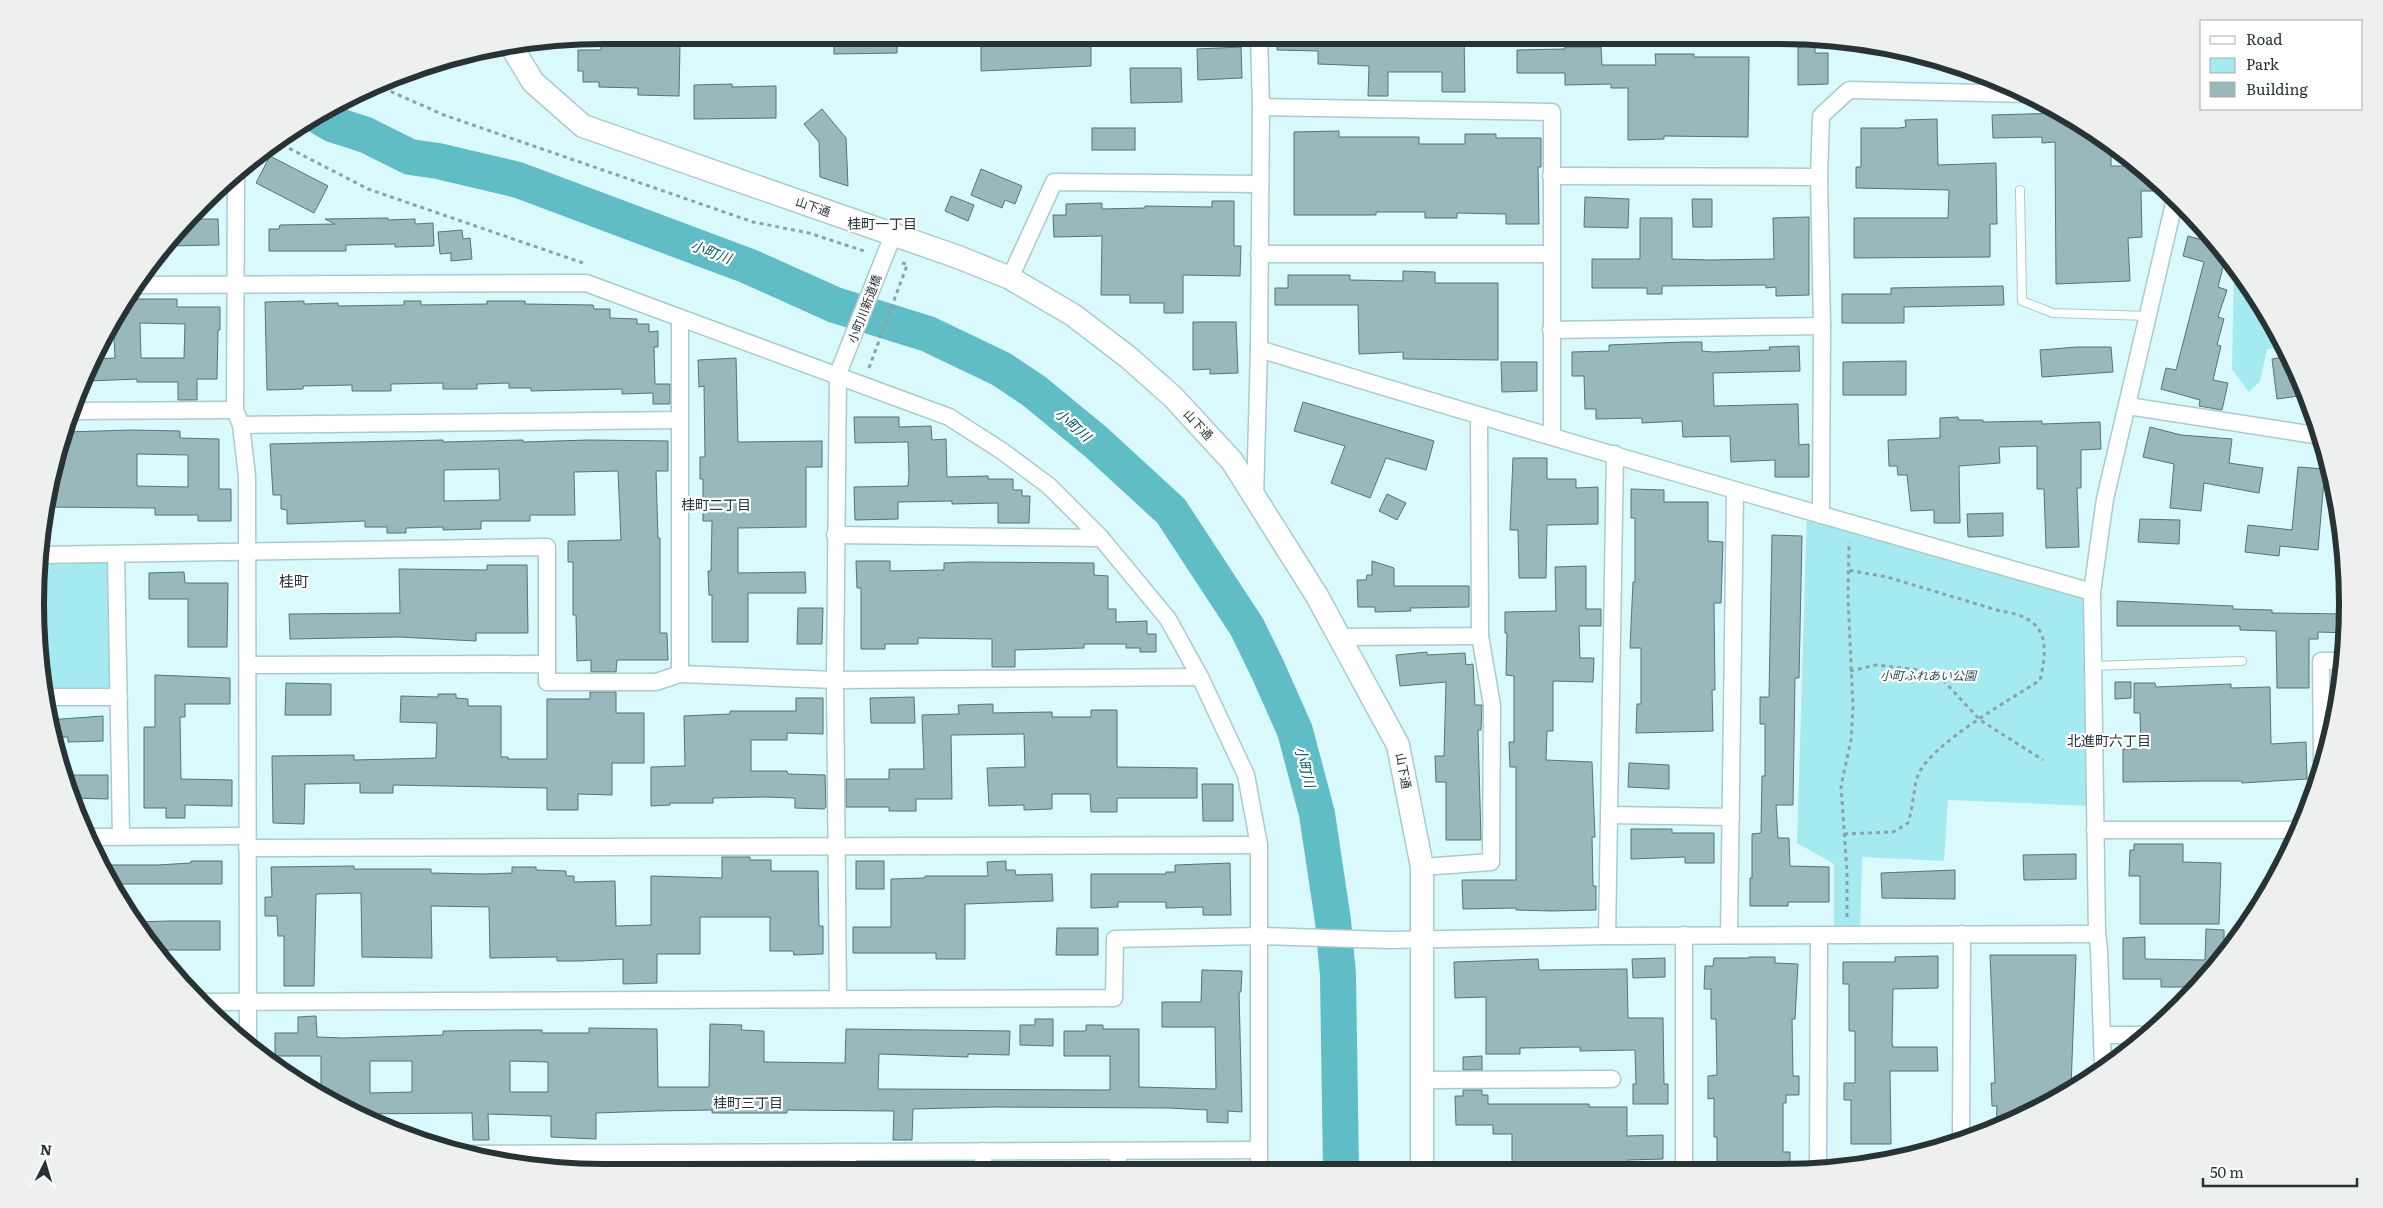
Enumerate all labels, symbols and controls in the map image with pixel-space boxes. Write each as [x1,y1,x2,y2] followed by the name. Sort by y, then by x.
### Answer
[2200,20,2363,110] legend
[2246,27,2282,50] text: Road
[2246,52,2280,75] text: Park
[2246,77,2308,100] text: Building
[793,192,833,220] street label: 山下通
[847,213,917,233] district label: 桂町一丁目
[688,234,736,268] water label: 小町川
[843,272,885,345] street label: 小町川新道橋
[1051,403,1098,447] water label: 小町川
[1180,405,1218,444] street label: 山下通
[681,494,751,514] district label: 桂町二丁目
[279,569,309,592] district label: 桂町
[1880,666,1978,684] park label: 小町ふれあい公園
[2067,730,2151,750] district label: 北進町六丁目
[1291,744,1322,792] water label: 小町川
[1392,751,1416,790] street label: 山下通
[713,1092,783,1112] district label: 桂町三丁目
[20,1138,70,1188] north arrow
[39,1139,53,1160] text: N
[2203,1156,2357,1188] scale bar
[2210,1160,2244,1183] text: 50 m

